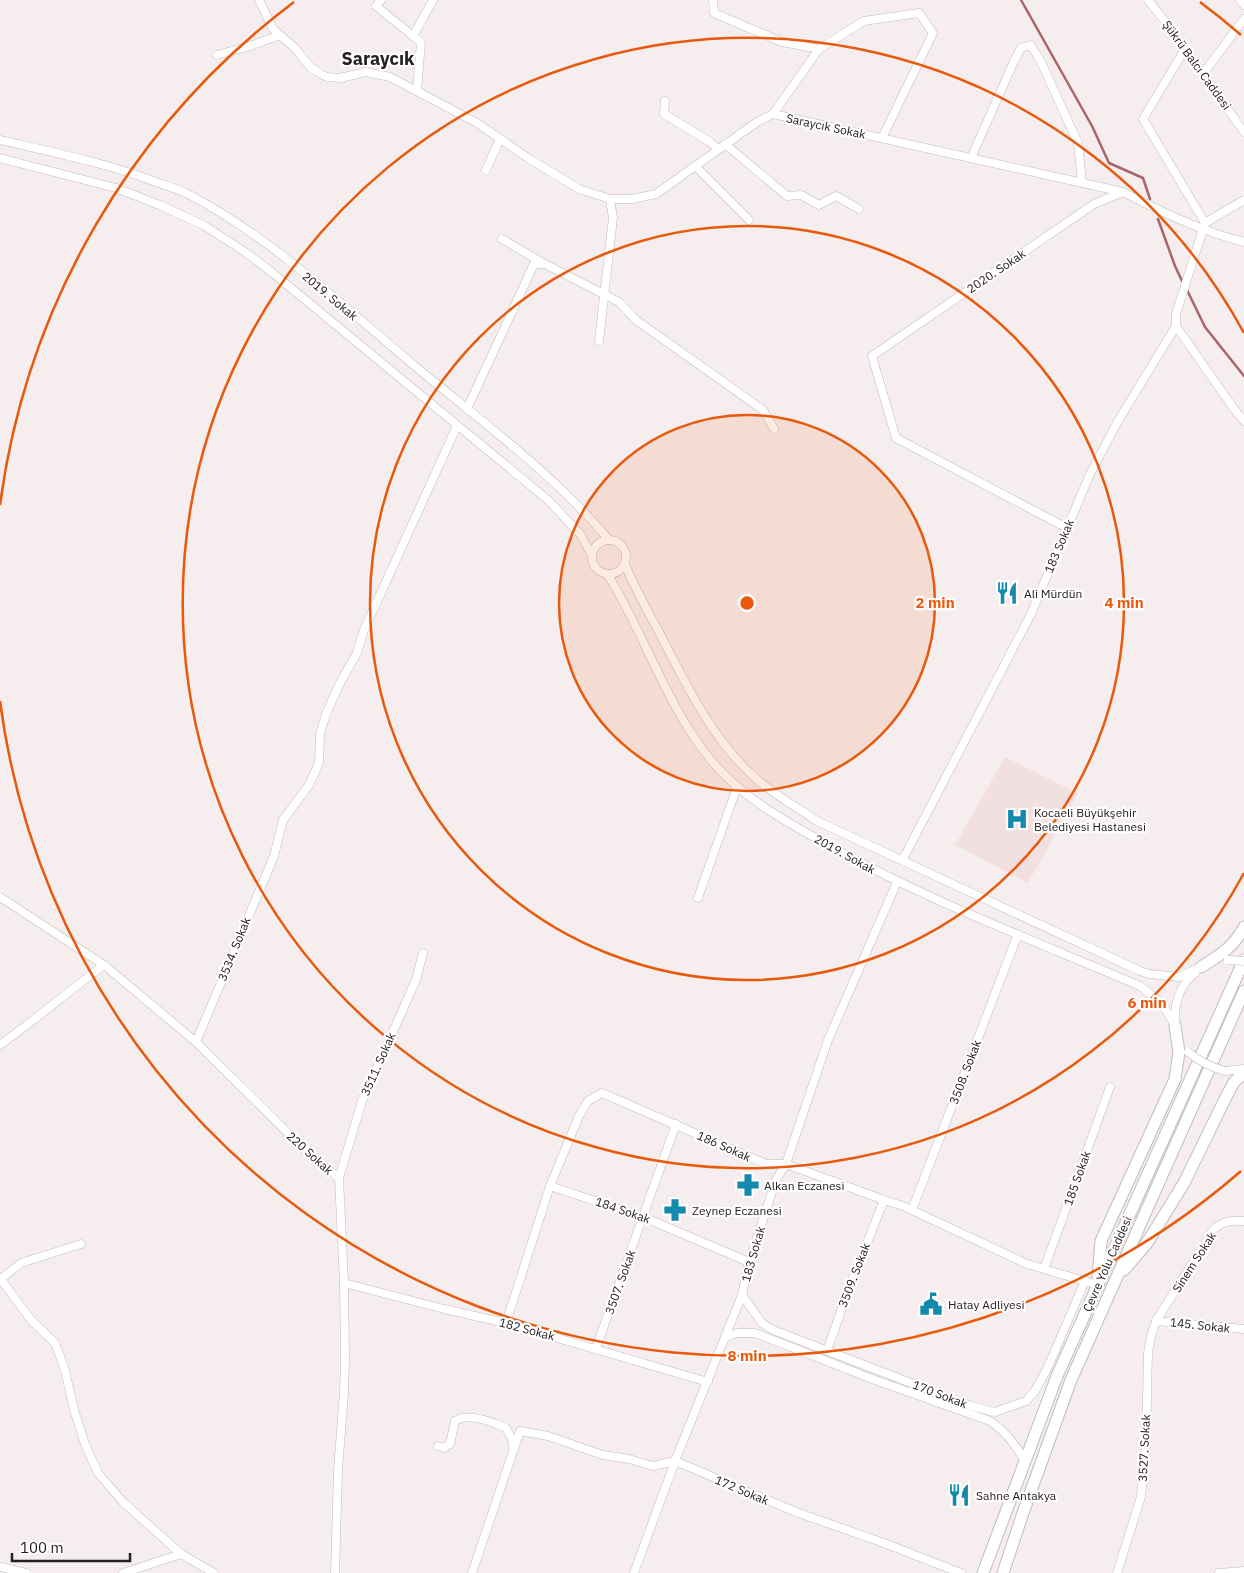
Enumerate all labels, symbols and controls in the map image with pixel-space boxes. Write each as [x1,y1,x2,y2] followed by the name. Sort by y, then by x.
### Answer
[1160,17,1234,113] street label: Şükrü Balcı Caddesi
[342,47,415,70] district label: Saraycık
[785,110,868,142] street label: Saraycık Sokak
[964,246,1029,296] street label: 2020. Sokak
[299,269,361,324] street label: 2019. Sokak
[1041,516,1077,575] street label: 183 Sokak
[994,580,1020,606] restaurant icon: Ali Mürdün
[1024,586,1082,601] place label: Ali Mürdün
[915,593,955,612] text: 2 min
[1104,593,1144,612] text: 4 min
[738,594,756,612] centre of rings
[1034,805,1146,834] place label: Kocaeli Büyükşehir Belediyesi Hastanesi
[1004,806,1030,832] hospital icon: Kocaeli Büyükşehir Belediyesi Hastanesi
[812,831,879,877] street label: 2019. Sokak
[214,914,254,983] street label: 3534. Sokak
[1127,993,1167,1012] text: 6 min
[357,1029,399,1098] street label: 3511. Sokak
[946,1037,984,1106] street label: 3508. Sokak
[284,1128,337,1178] street label: 220 Sokak
[695,1128,754,1165] street label: 186 Sokak
[1060,1148,1094,1207] street label: 185 Sokak
[735,1172,761,1198] pharmacy icon: Alkan Eczanesi
[764,1178,844,1193] place label: Alkan Eczanesi
[594,1194,653,1227] street label: 184 Sokak
[662,1197,688,1223] pharmacy icon: Zeynep Eczanesi
[692,1203,782,1218] place label: Zeynep Eczanesi
[1079,1214,1135,1314] street label: Çevre Yolu Caddesi
[738,1224,768,1284] street label: 183 Sokak
[1169,1228,1220,1295] street label: Sinem Sokak
[835,1240,873,1309] street label: 3509. Sokak
[601,1247,639,1316] street label: 3507. Sokak
[918,1291,944,1317] public building icon: Hatay Adliyesi
[948,1297,1025,1312] place label: Hatay Adliyesi
[497,1314,557,1344] street label: 182 Sokak
[1169,1314,1231,1336] street label: 145. Sokak
[727,1346,767,1365] text: 8 min
[911,1377,970,1411] street label: 170 Sokak
[1135,1413,1153,1482] street label: 3527. Sokak
[713,1472,772,1508] street label: 172 Sokak
[946,1482,972,1508] restaurant icon: Sahne Antakya
[976,1488,1057,1503] place label: Sahne Antakya
[12,1530,130,1562] scale bar
[20,1538,64,1557] text: 100 m

